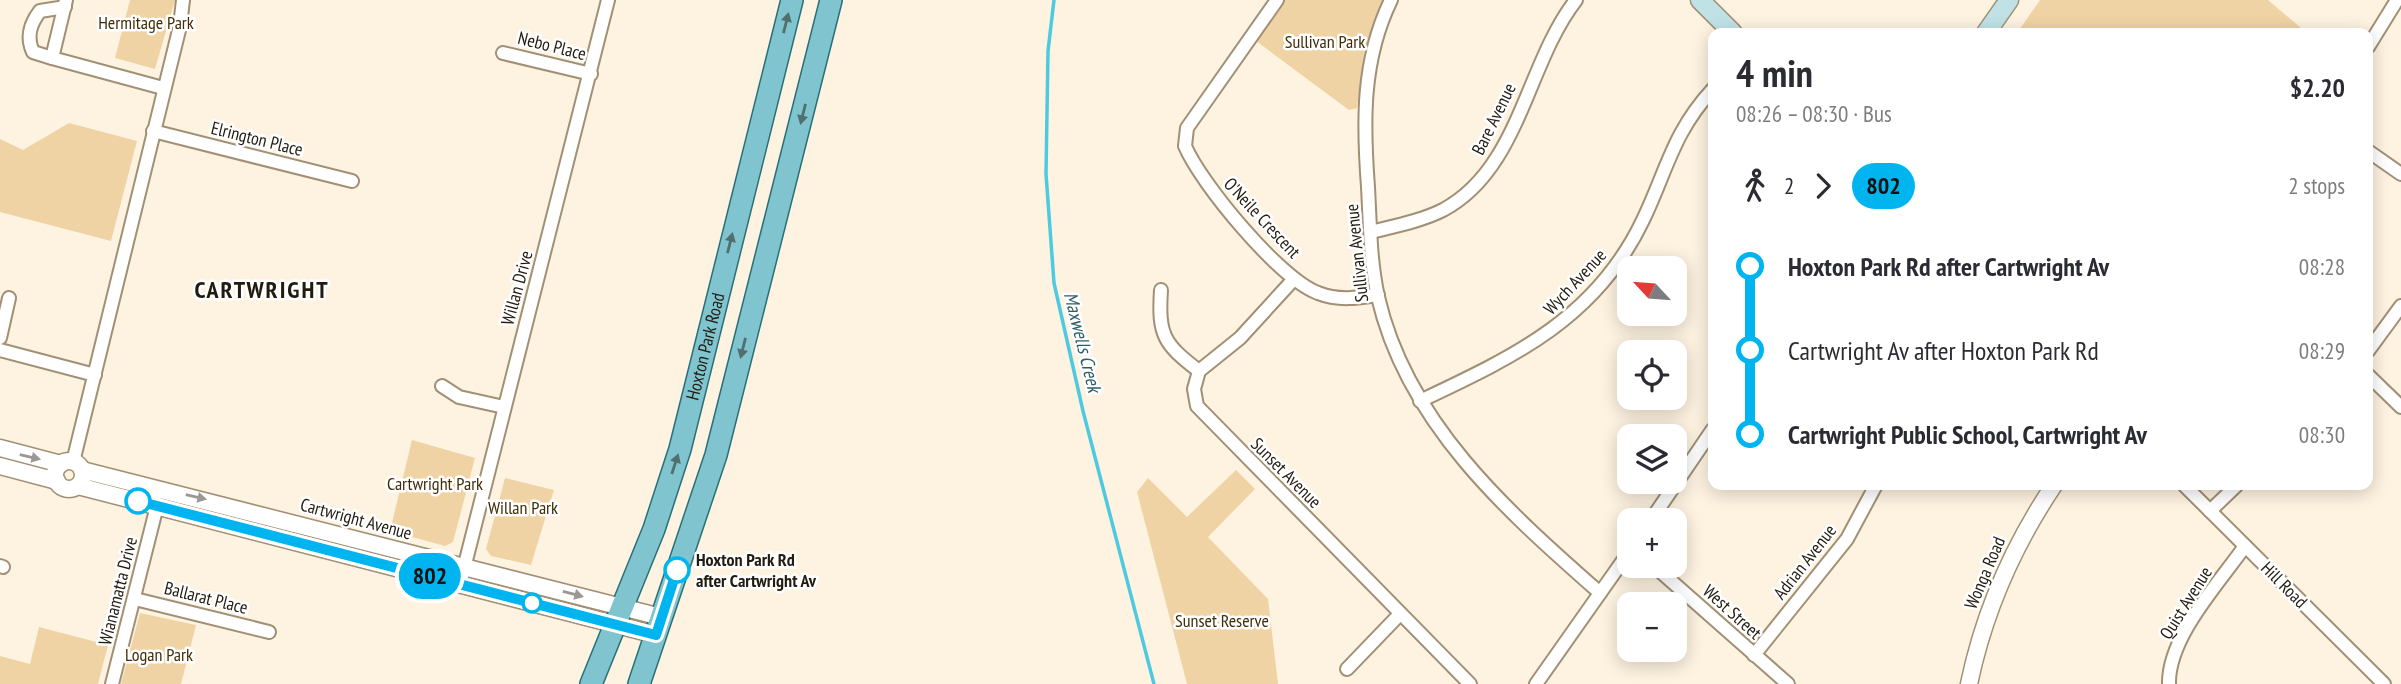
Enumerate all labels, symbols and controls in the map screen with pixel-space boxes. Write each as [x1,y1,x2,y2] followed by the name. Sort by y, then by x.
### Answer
[98,11,194,34] park label: Hermitage Park
[781,12,792,34] one-way arrow
[516,26,589,65] street label: Nebo Place
[1285,30,1365,53] park label: Sullivan Park
[1736,48,1813,97] text: 4 min
[2290,71,2345,104] text: $2.20
[1466,79,1521,158] street label: Bare Avenue
[1736,99,1892,128] text: 08:26 – 08:30 · Bus
[797,103,808,125] one-way arrow
[209,116,305,161] street label: Elrington Place
[1736,167,1774,205] icon: walk
[1804,167,1842,205] icon: forward
[1866,170,1901,201] text: 802
[1784,171,1794,200] text: 2
[2288,171,2345,200] text: 2 stops
[1219,173,1306,263] street label: O'Neile Crescent
[1340,203,1373,303] street label: Sullivan Avenue
[725,232,736,254] one-way arrow
[1538,244,1611,319] street label: Wych Avenue
[496,248,537,328] street label: Willan Drive
[1788,250,2109,283] text: Hoxton Park Rd after Cartwright Av
[2299,252,2345,281] text: 08:28
[1617,256,1687,326] north arrow
[1617,256,1687,662] map controls
[194,274,330,305] district label: CARTWRIGHT
[1059,289,1108,397] water label: Maxwells Creek
[681,290,730,402] street label: Hoxton Park Road
[1788,334,2099,367] text: Cartwright Av after Hoxton Park Rd
[2299,336,2345,365] text: 08:29
[738,338,748,359] one-way arrow
[1617,340,1687,410] button: locate
[1788,418,2147,451] text: Cartwright Public School, Cartwright Av
[2299,420,2345,449] text: 08:30
[1617,424,1687,494] button: layers
[1246,432,1327,513] street label: Sunset Avenue
[19,451,41,462] one-way arrow
[670,453,680,474] one-way arrow
[387,472,483,495] park label: Cartwright Park
[125,488,151,514] unlabelled marker
[185,492,207,503] one-way arrow
[298,493,414,544] street label: Cartwright Avenue
[488,496,558,519] park label: Willan Park
[1617,508,1687,578] button: +
[1768,520,1841,604] street label: Adrian Avenue
[1959,533,2010,613] street label: Wonga Road
[93,534,142,647] street label: Wianamatta Drive
[696,548,817,592] place label: Hoxton Park Rd after Cartwright Av
[390,553,470,599] line badge: 802
[664,557,690,583] marker: Hoxton Park Rd after Cartwright Av
[2256,557,2312,613] street label: Hill Road
[413,560,447,591] text: 802
[2154,562,2217,643] street label: Quist Avenue
[162,576,250,619] street label: Ballarat Place
[1698,579,1766,644] street label: West Street
[562,589,584,600] one-way arrow
[1617,592,1687,662] button: −
[522,593,542,613] unlabelled marker
[1175,609,1269,632] park label: Sunset Reserve
[125,643,193,666] park label: Logan Park

